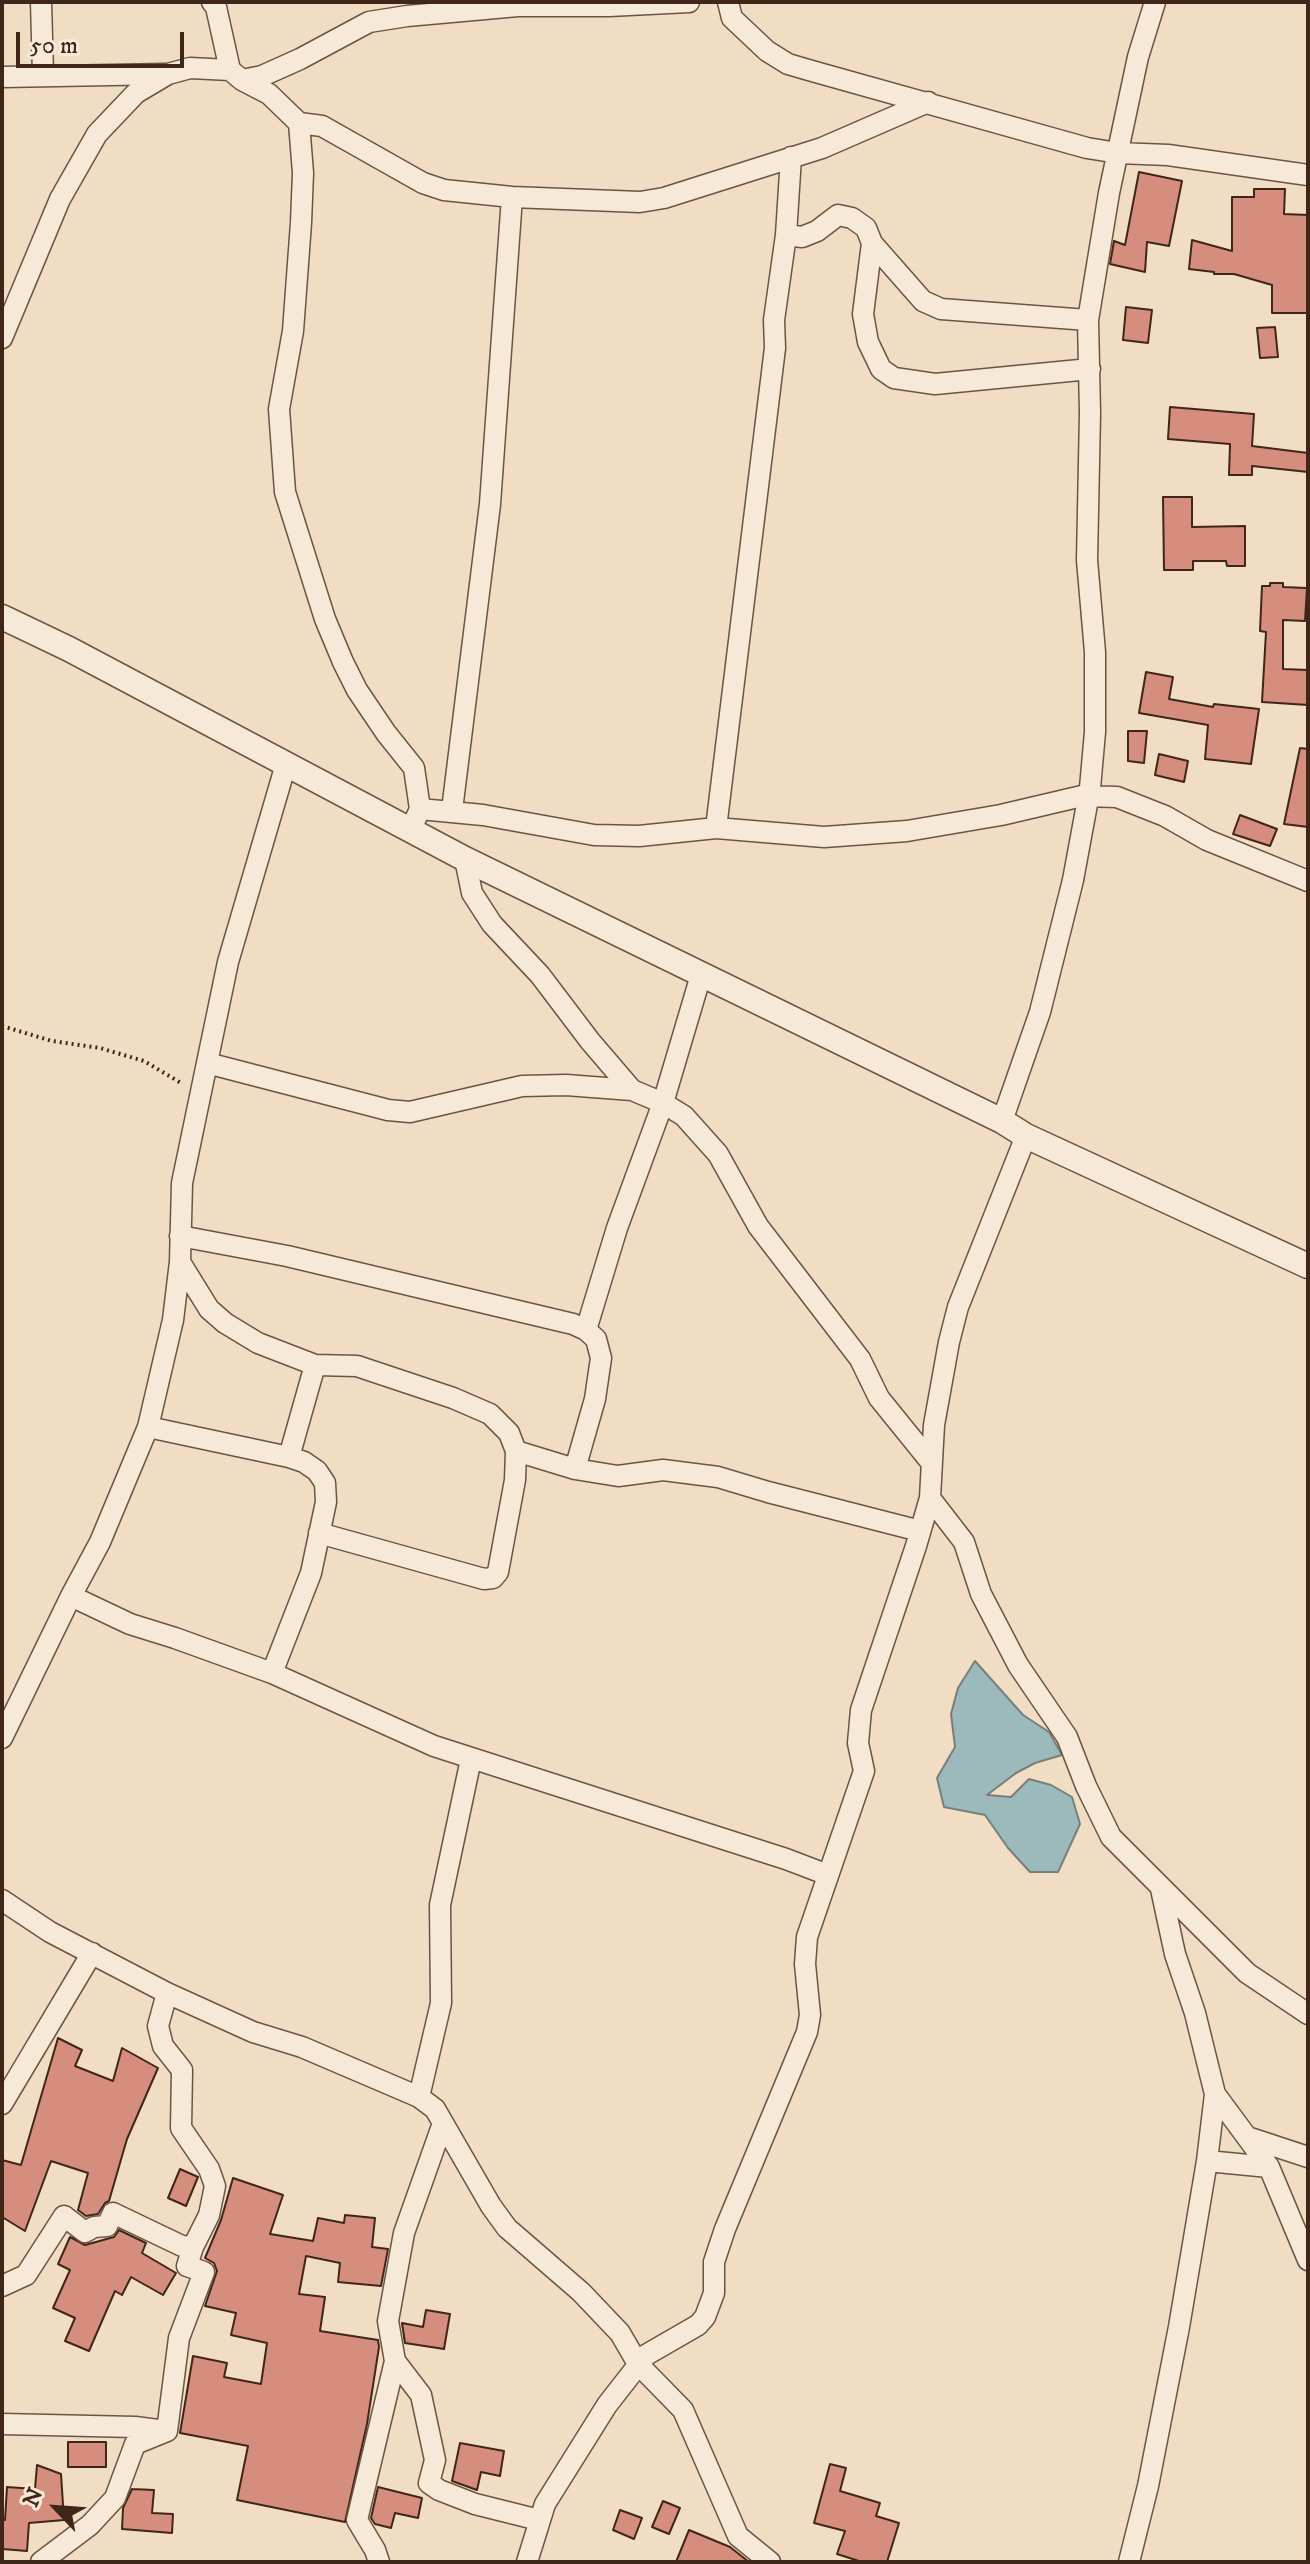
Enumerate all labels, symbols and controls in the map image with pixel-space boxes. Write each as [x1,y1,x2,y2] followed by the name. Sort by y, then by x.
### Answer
[20,16,188,66] scale bar
[30,31,78,61] text: 50 m
[16,2468,96,2548] north arrow
[18,2484,50,2512] text: N

